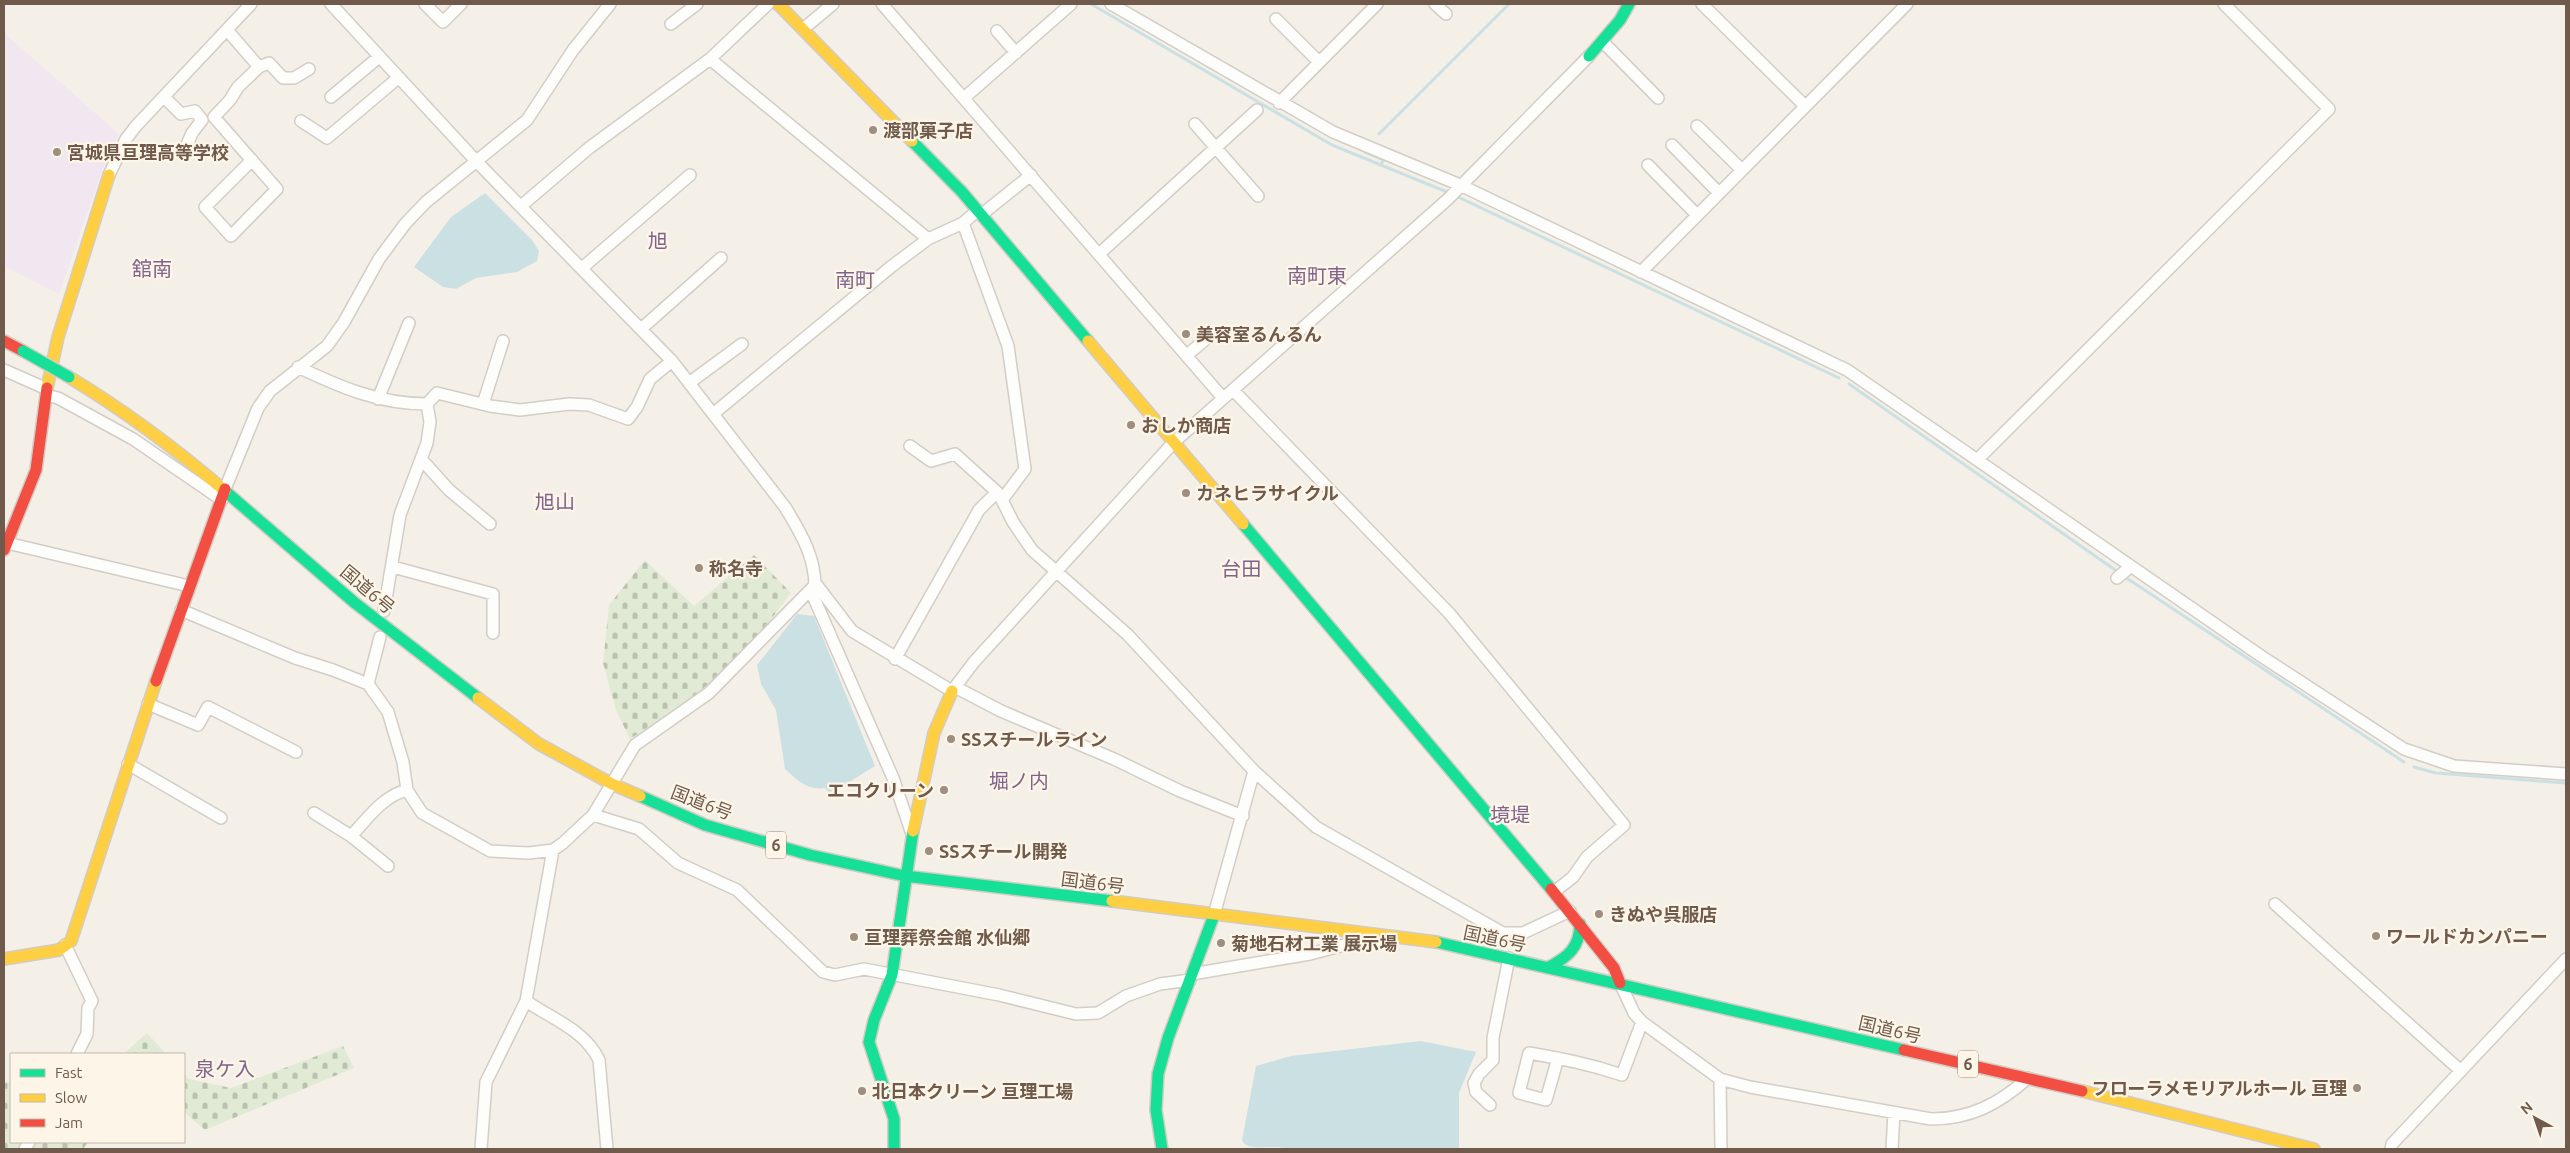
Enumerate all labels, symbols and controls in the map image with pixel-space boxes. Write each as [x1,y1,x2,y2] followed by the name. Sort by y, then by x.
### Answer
[883,120,973,140] place label: 渡部菓子店
[867,124,879,136] marker: 渡部菓子店
[67,142,229,162] place label: 宮城県亘理高等学校
[51,146,63,158] marker: 宮城県亘理高等学校
[648,229,668,252] district label: 旭
[132,257,172,280] district label: 舘南
[1287,264,1347,287] district label: 南町東
[835,268,875,291] district label: 南町
[1196,324,1322,344] place label: 美容室るんるん
[1180,328,1192,340] marker: 美容室るんるん
[1141,415,1231,435] place label: おしか商店
[1125,419,1137,431] marker: おしか商店
[1196,483,1339,503] place label: カネヒラサイクル
[1180,487,1192,499] marker: カネヒラサイクル
[535,490,575,513] district label: 旭山
[1221,557,1261,580] district label: 台田
[709,558,763,578] place label: 称名寺
[337,561,399,617] street label: 国道6号
[693,562,705,574] marker: 称名寺
[961,729,1107,749] place label: SSスチールライン
[945,733,957,745] marker: SSスチールライン
[989,769,1049,792] district label: 堀ノ内
[827,780,934,800] place label: エコクリーン
[668,781,736,823] street label: 国道6号
[938,784,950,796] marker: エコクリーン
[1490,803,1530,826] district label: 境堤
[766,832,786,858] road number: 6
[939,841,1067,861] place label: SSスチール開発
[923,845,935,857] marker: SSスチール開発
[1060,868,1126,896] street label: 国道6号
[1609,904,1717,924] place label: きぬや呉服店
[1593,908,1605,920] marker: きぬや呉服店
[1462,922,1528,954] street label: 国道6号
[2386,926,2548,946] place label: ワールドカンパニー
[864,927,1030,947] place label: 亘理葬祭会館 水仙郷
[2370,930,2382,942] marker: ワールドカンパニー
[848,931,860,943] marker: 亘理葬祭会館 水仙郷
[1231,933,1397,953] place label: 菊地石材工業 展示場
[1215,937,1227,949] marker: 菊地石材工業 展示場
[1856,1012,1924,1046] street label: 国道6号
[1958,1050,1978,1078] road number: 6
[10,1053,185,1143] legend
[195,1057,255,1080] district label: 泉ケ入
[55,1064,83,1081] text: Fast
[2091,1078,2347,1098] place label: フローラメモリアルホール 亘理
[872,1081,1073,1101] place label: 北日本クリーン 亘理工場
[2351,1082,2363,1094] marker: フローラメモリアルホール 亘理
[856,1085,868,1097] marker: 北日本クリーン 亘理工場
[55,1089,88,1106] text: Slow
[2510,1093,2560,1143] north arrow
[2517,1099,2536,1118] text: N
[55,1114,83,1131] text: Jam

